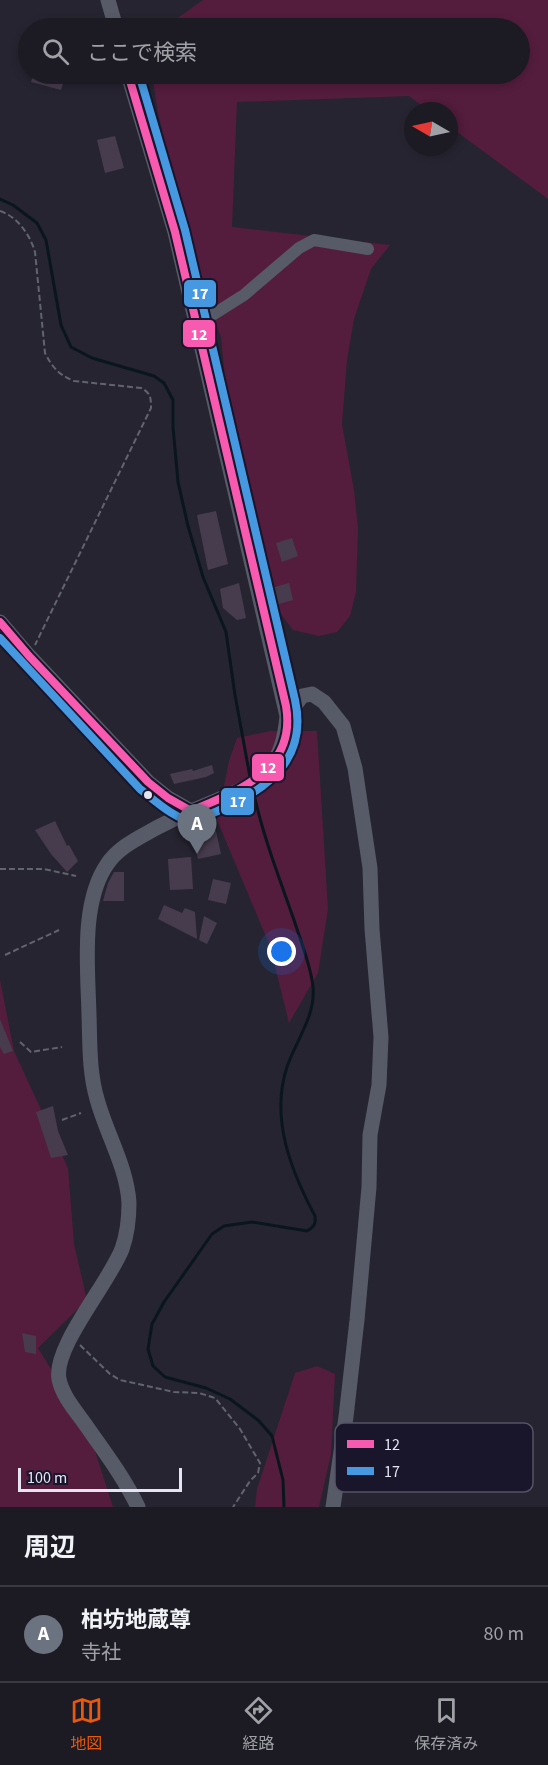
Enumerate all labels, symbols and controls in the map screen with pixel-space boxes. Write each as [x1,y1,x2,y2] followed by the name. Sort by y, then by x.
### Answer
[18,18,530,84] search box
[39,35,72,68] icon: search
[87,37,197,69] text: ここで検索
[404,102,458,156] north arrow
[183,279,217,308] line badge: 17
[192,283,208,305] text: 17
[182,319,216,348] line badge: 12
[191,324,207,346] text: 12
[251,753,285,782] line badge: 12
[260,757,276,779] text: 12
[220,787,255,816] line badge: 17
[142,789,154,801] unlabelled marker
[230,791,246,813] text: 17
[178,804,216,854] pin: A
[267,937,296,966] your location
[335,1423,533,1492] legend
[384,1434,400,1456] text: 12
[384,1461,400,1483] text: 17
[18,1465,182,1492] scale bar
[27,1467,67,1489] text: 100 m
[24,1529,76,1566] text: 周辺
[81,1604,191,1636] text: 柏坊地蔵尊
[38,1620,49,1648] text: A
[484,1620,524,1648] text: 80 m
[81,1639,121,1667] text: 寺社
[70,1694,103,1755] tab: 地図
[242,1694,275,1755] tab: 経路
[414,1694,478,1755] tab: 保存済み

